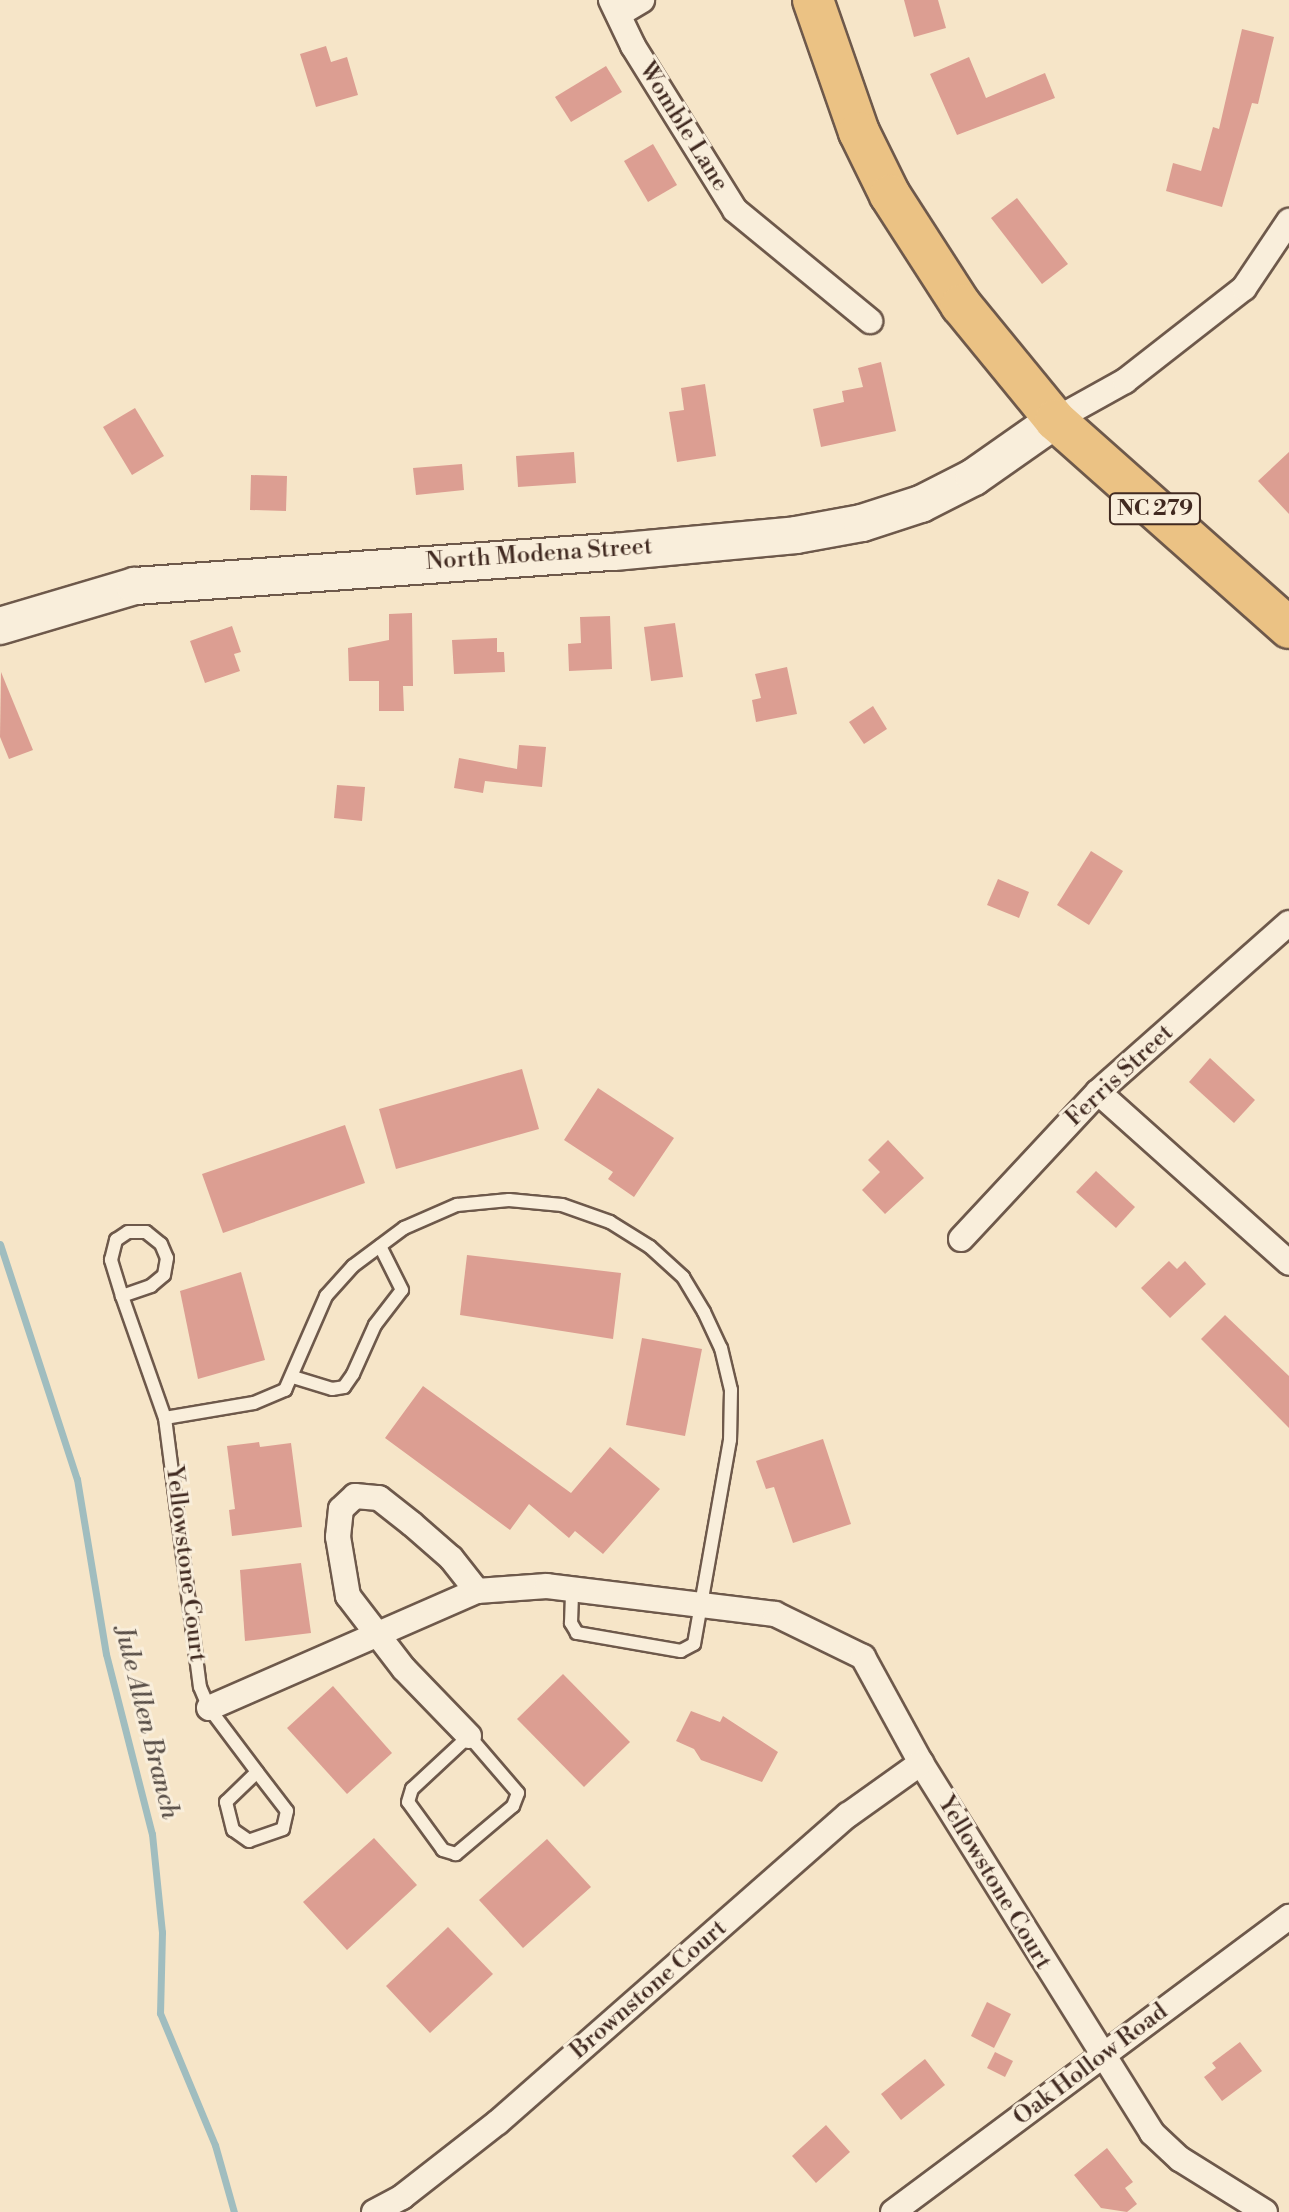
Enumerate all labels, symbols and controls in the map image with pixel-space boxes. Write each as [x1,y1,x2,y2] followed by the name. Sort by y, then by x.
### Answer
[632,57,734,197] street label: Womble Lane
[1107,491,1203,527] road number: NC 279
[425,533,653,577] street label: North Modena Street
[1060,1019,1180,1133] street label: Ferris Street
[159,1464,211,1664] street label: Yellowstone Court
[107,1624,185,1822] water label: Jule Allen Branch
[931,1791,1057,1975] street label: Yellowstone Court
[565,1914,733,2066] street label: Brownstone Court
[1008,1998,1174,2132] street label: Oak Hollow Road

